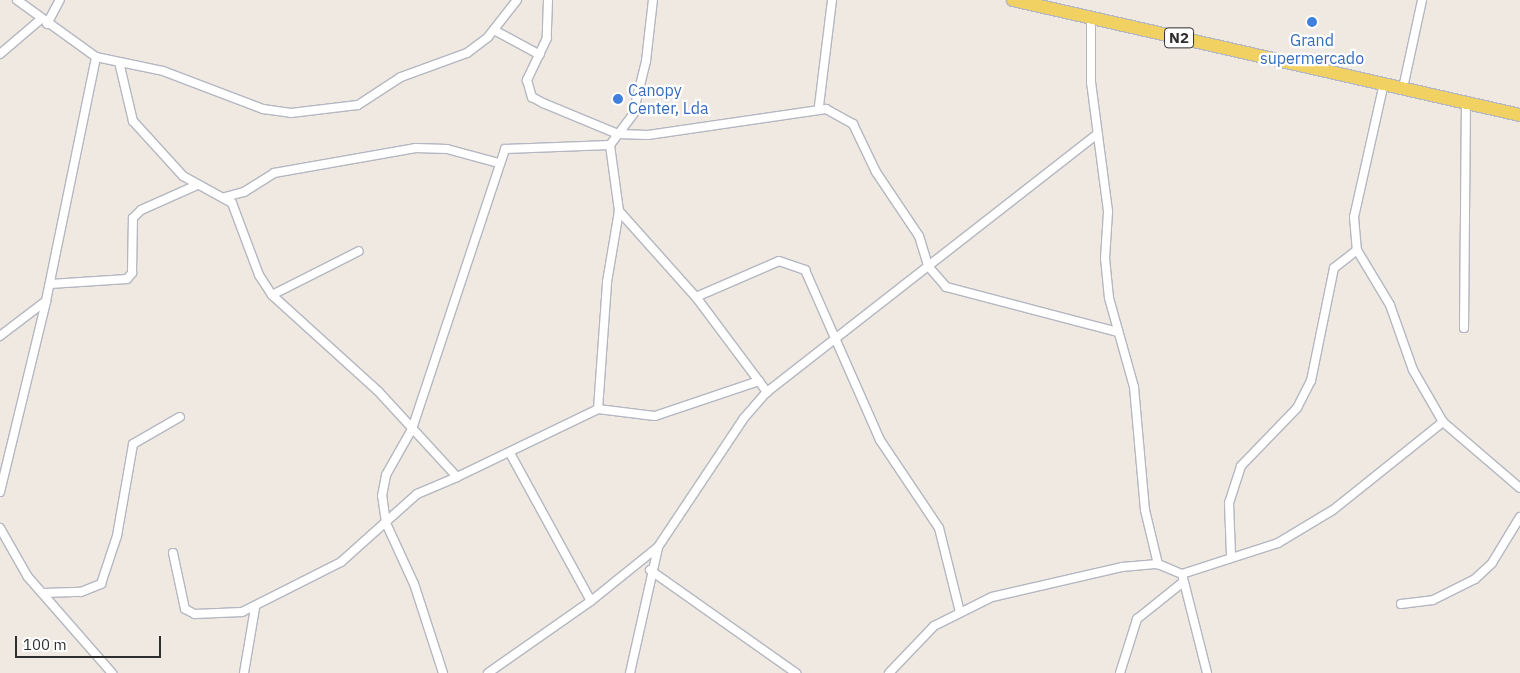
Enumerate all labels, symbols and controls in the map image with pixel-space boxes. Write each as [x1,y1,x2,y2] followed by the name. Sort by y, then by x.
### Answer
[1306,16,1318,28] marker: Grand supermercado
[1164,26,1194,50] road number: N2
[1260,30,1364,68] place label: Grand supermercado
[628,80,709,118] place label: Canopy Center, Lda
[612,93,624,105] marker: Canopy Center, Lda
[18,626,164,658] scale bar
[23,635,67,654] text: 100 m

